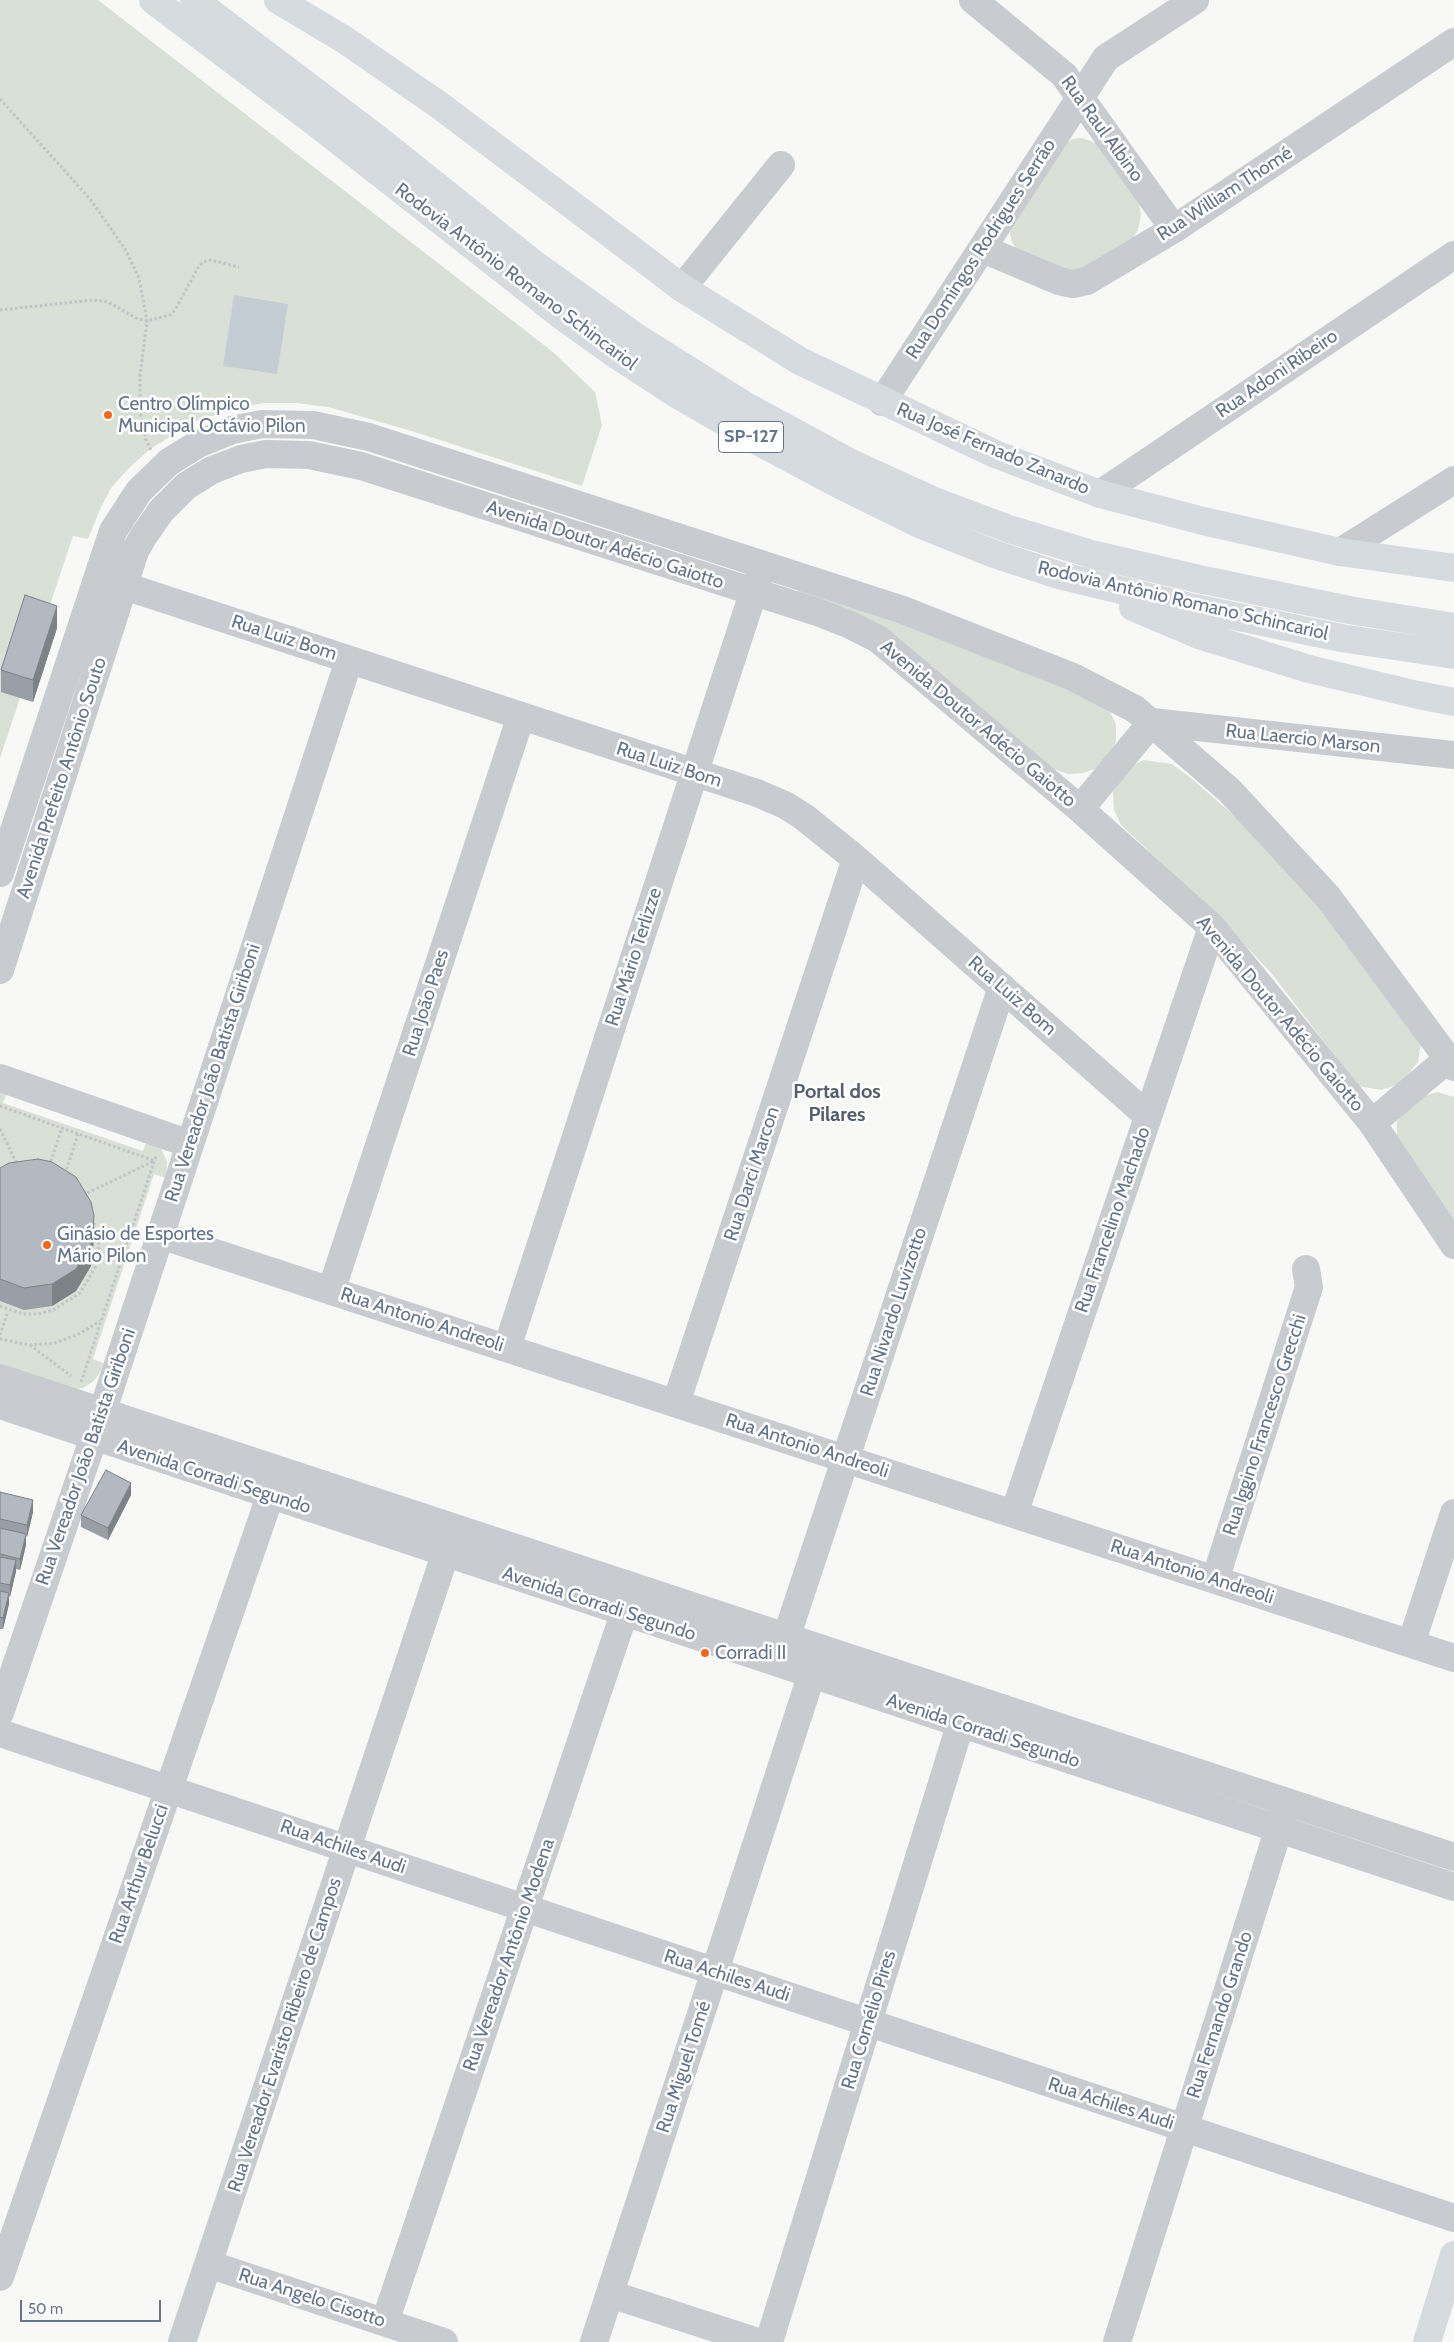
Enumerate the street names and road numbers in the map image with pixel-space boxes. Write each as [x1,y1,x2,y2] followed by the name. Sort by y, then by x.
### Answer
[1056,72,1148,186] street label: Rua Raul Albino
[901,135,1061,363] street label: Rua Domingos Rodrigues Serrão
[1153,142,1297,246] street label: Rua William Thomé
[390,178,642,376] street label: Rodovia Antônio Romano Schincariol
[1212,325,1342,423] street label: Rua Adoni Ribeiro
[893,398,1093,500] street label: Rua José Fernado Zanardo
[718,422,784,452] road number: SP-127
[483,496,727,594] street label: Avenida Doutor Adécio Gaiotto
[1035,556,1331,646] street label: Rodovia Antônio Romano Schincariol
[228,610,340,666] street label: Rua Luiz Bom
[876,635,1080,813] street label: Avenida Doutor Adécio Gaiotto
[12,655,112,901] street label: Avenida Prefeito Antônio Souto
[1225,720,1381,758] street label: Rua Laercio Marson
[613,737,725,793] street label: Rua Luiz Bom
[601,885,667,1029] street label: Rua Mário Terlizze
[1191,912,1369,1116] street label: Avenida Doutor Adécio Gaiotto
[160,941,266,1205] street label: Rua Vereador João Batista Giriboni
[398,947,454,1059] street label: Rua João Paes
[963,951,1061,1041] street label: Rua Luiz Bom
[720,1104,784,1244] street label: Rua Darci Marcon
[1071,1124,1155,1316] street label: Rua Francelino Machado
[856,1225,932,1399] street label: Rua Nivardo Luvizotto
[338,1283,506,1357] street label: Rua Antonio Andreoli
[1218,1311,1312,1539] street label: Rua Iggino Francesco Grecchi
[31,1326,141,1588] street label: Rua Vereador João Batista Giriboni
[723,1409,891,1483] street label: Rua Antonio Andreoli
[114,1435,314,1519] street label: Avenida Corradi Segundo
[1108,1535,1276,1609] street label: Rua Antonio Andreoli
[499,1562,699,1646] street label: Avenida Corradi Segundo
[883,1689,1083,1773] street label: Avenida Corradi Segundo
[104,1801,174,1947] street label: Rua Arthur Belucci
[277,1815,409,1879] street label: Rua Achiles Audi
[458,1836,560,2074] street label: Rua Vereador Antônio Modena
[223,1875,347,2195] street label: Rua Vereador Evaristo Ribeiro de Campos
[1182,1929,1258,2101] street label: Rua Fernando Grando
[661,1945,793,2007] street label: Rua Achiles Audi
[837,1948,901,2092] street label: Rua Cornélio Pires
[652,1998,716,2136] street label: Rua Miguel Tomé
[1045,2073,1177,2135] street label: Rua Achiles Audi
[236,2264,388,2332] street label: Rua Angelo Cisotto

